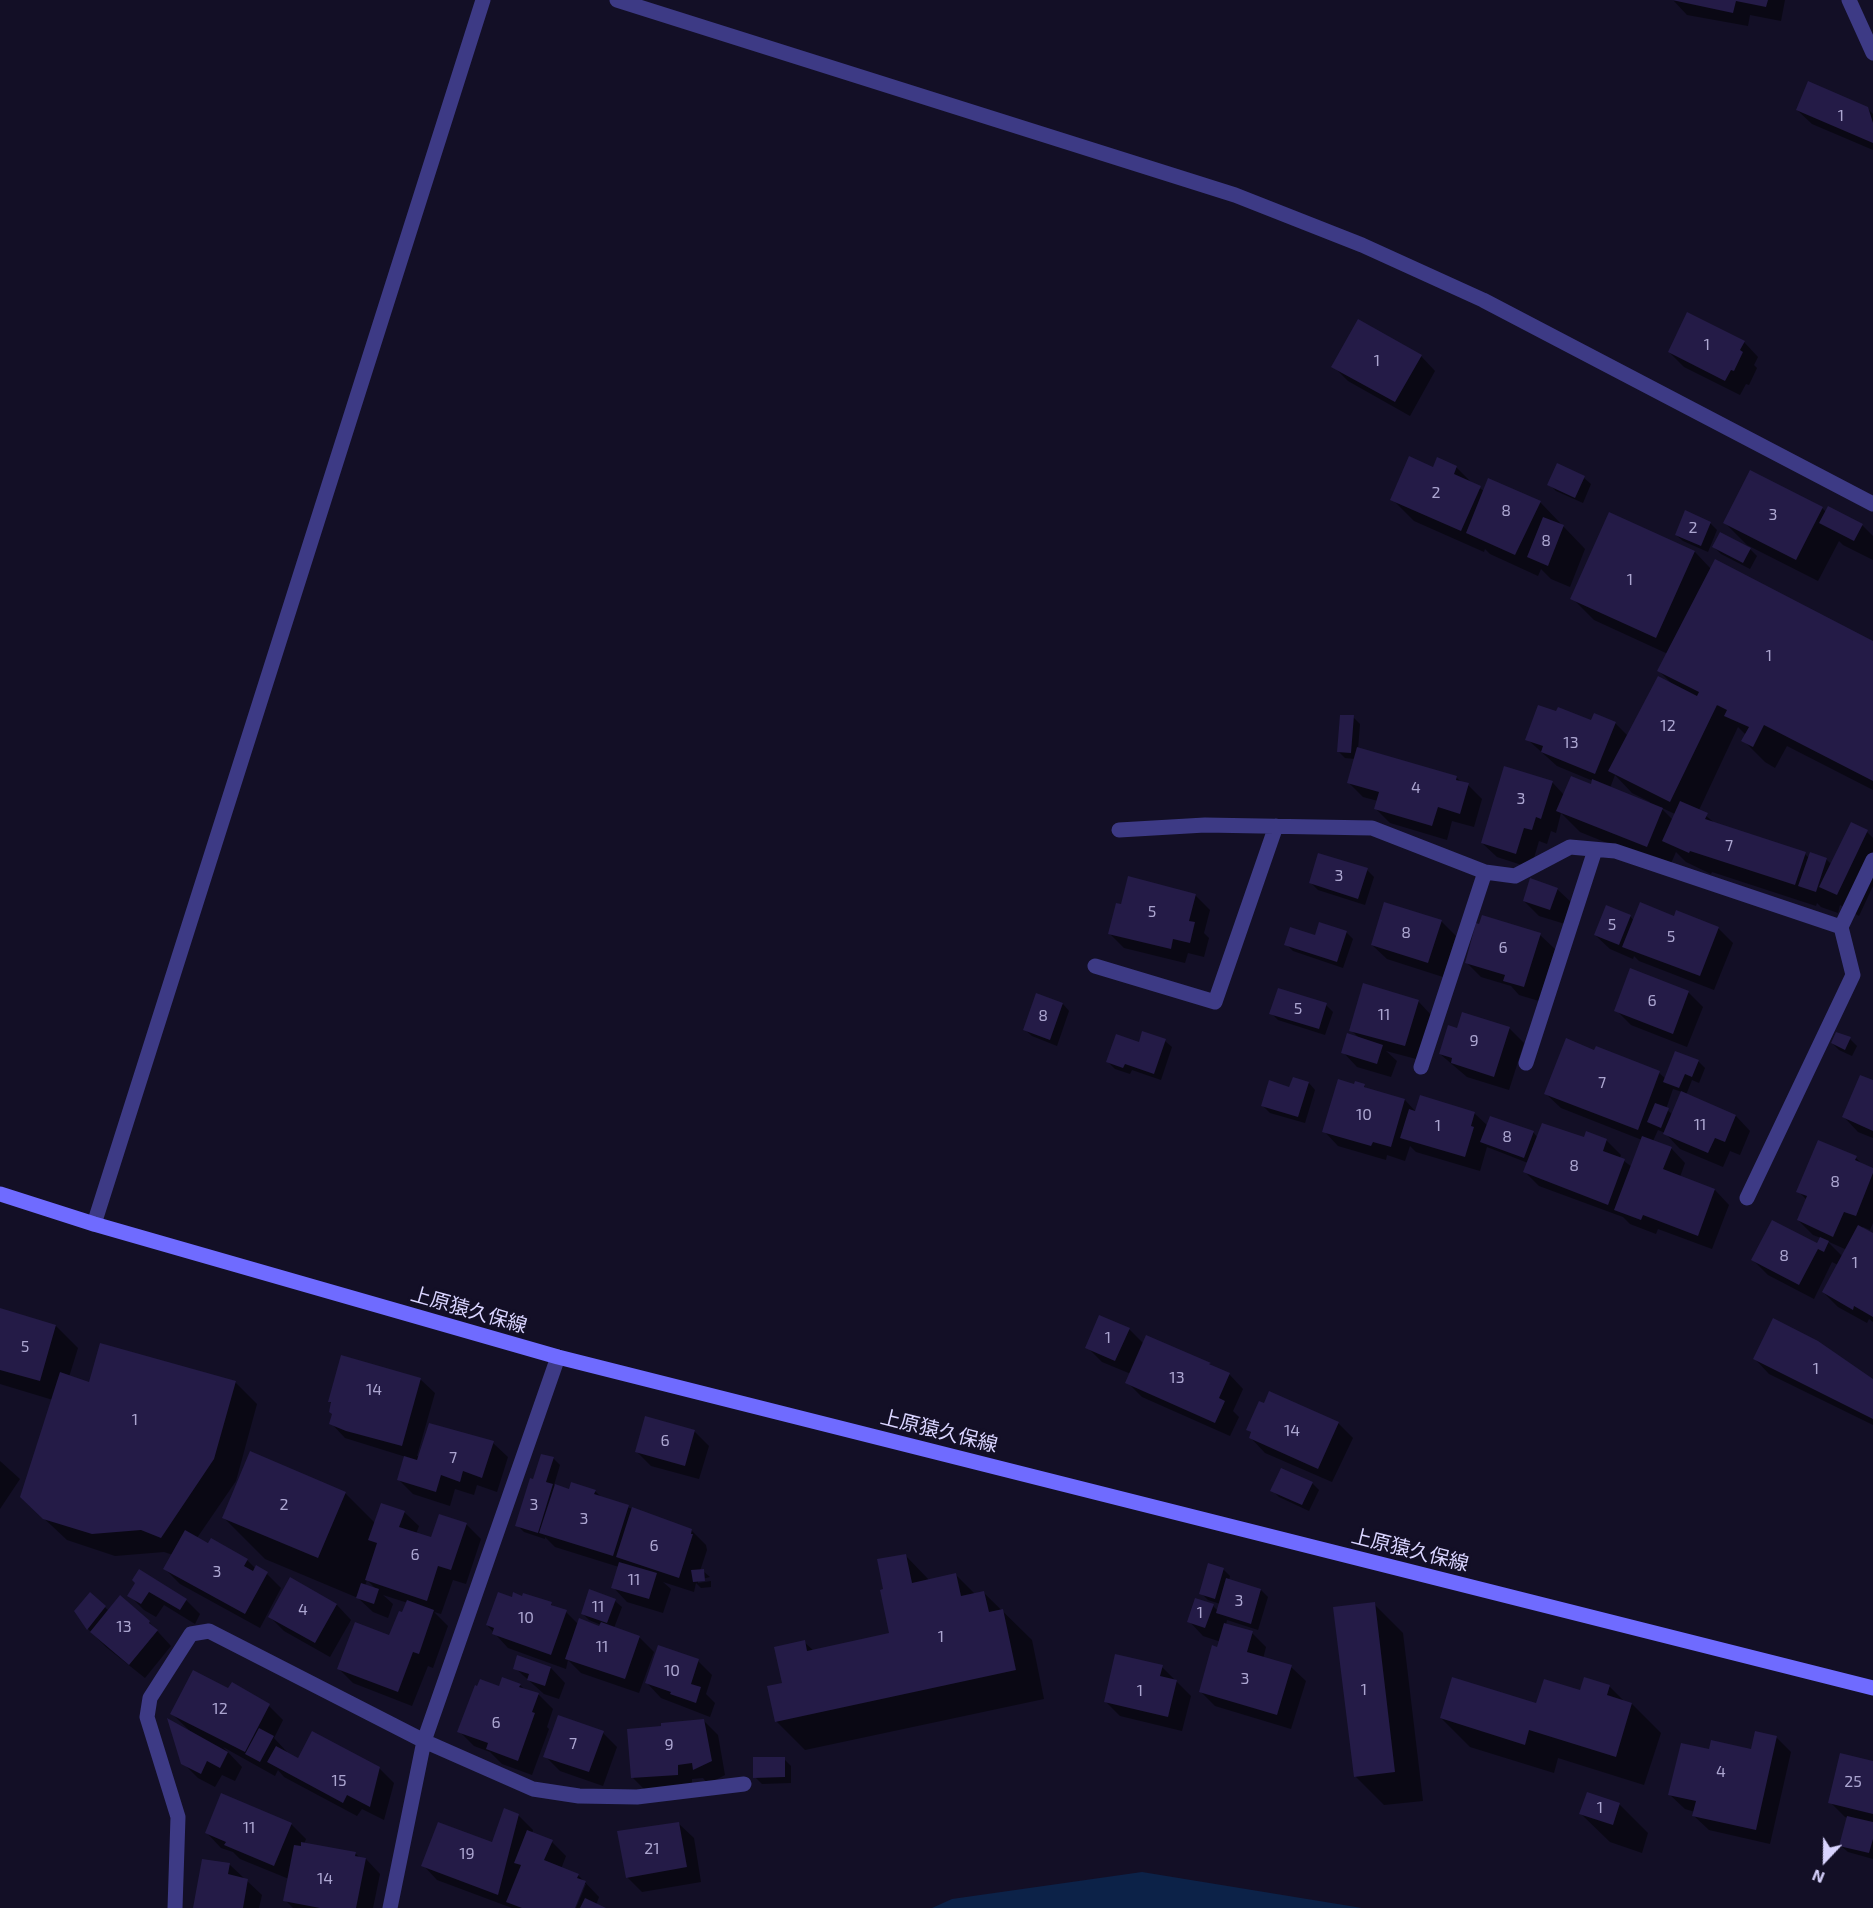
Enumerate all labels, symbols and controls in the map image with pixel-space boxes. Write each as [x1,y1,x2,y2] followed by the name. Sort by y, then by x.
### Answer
[1838,106,1844,126] house number: 1
[1704,335,1710,355] house number: 1
[1374,351,1380,371] house number: 1
[1432,483,1440,503] house number: 2
[1501,501,1511,521] house number: 8
[1769,505,1777,525] house number: 3
[1689,518,1697,538] house number: 2
[1541,531,1551,551] house number: 8
[1627,570,1633,590] house number: 1
[1766,646,1772,666] house number: 1
[1660,716,1676,736] house number: 12
[1563,733,1579,753] house number: 13
[1411,778,1421,798] house number: 4
[1517,789,1525,809] house number: 3
[1725,836,1733,856] house number: 7
[1335,866,1343,886] house number: 3
[1148,902,1156,922] house number: 5
[1608,915,1616,935] house number: 5
[1401,923,1411,943] house number: 8
[1667,927,1675,947] house number: 5
[1498,938,1508,958] house number: 6
[1647,991,1657,1011] house number: 6
[1294,999,1302,1019] house number: 5
[1378,1005,1390,1025] house number: 11
[1038,1006,1048,1026] house number: 8
[1469,1031,1479,1051] house number: 9
[1598,1073,1606,1093] house number: 7
[1356,1105,1372,1125] house number: 10
[1694,1115,1706,1135] house number: 11
[1435,1116,1441,1136] house number: 1
[1502,1127,1512,1147] house number: 8
[1569,1156,1579,1176] house number: 8
[1830,1172,1840,1192] house number: 8
[1779,1246,1789,1266] house number: 8
[1852,1253,1858,1273] house number: 1
[408,1282,530,1338] street label: 上原猿久保線
[1105,1328,1111,1348] house number: 1
[21,1337,29,1357] house number: 5
[1813,1359,1819,1379] house number: 1
[1169,1368,1185,1388] house number: 13
[366,1380,382,1400] house number: 14
[878,1405,1000,1457] street label: 上原猿久保線
[132,1410,138,1430] house number: 1
[1284,1421,1300,1441] house number: 14
[660,1431,670,1451] house number: 6
[449,1448,457,1468] house number: 7
[280,1495,288,1515] house number: 2
[530,1495,538,1515] house number: 3
[580,1509,588,1529] house number: 3
[1349,1524,1471,1576] street label: 上原猿久保線
[649,1536,659,1556] house number: 6
[410,1545,420,1565] house number: 6
[213,1562,221,1582] house number: 3
[628,1570,640,1590] house number: 11
[1235,1591,1243,1611] house number: 3
[592,1597,604,1617] house number: 11
[298,1600,308,1620] house number: 4
[1197,1603,1203,1623] house number: 1
[518,1608,534,1628] house number: 10
[116,1617,132,1637] house number: 13
[938,1627,944,1647] house number: 1
[596,1637,608,1657] house number: 11
[664,1661,680,1681] house number: 10
[1241,1669,1249,1689] house number: 3
[1361,1680,1367,1700] house number: 1
[1137,1681,1143,1701] house number: 1
[212,1699,228,1719] house number: 12
[491,1713,501,1733] house number: 6
[569,1734,577,1754] house number: 7
[664,1735,674,1755] house number: 9
[1716,1762,1726,1782] house number: 4
[332,1771,346,1791] house number: 15
[1844,1772,1862,1792] house number: 25
[1597,1798,1603,1818] house number: 1
[243,1818,255,1838] house number: 11
[1795,1830,1855,1890] north arrow
[644,1839,660,1859] house number: 21
[459,1844,475,1864] house number: 19
[1809,1866,1827,1888] text: N
[317,1869,333,1889] house number: 14

